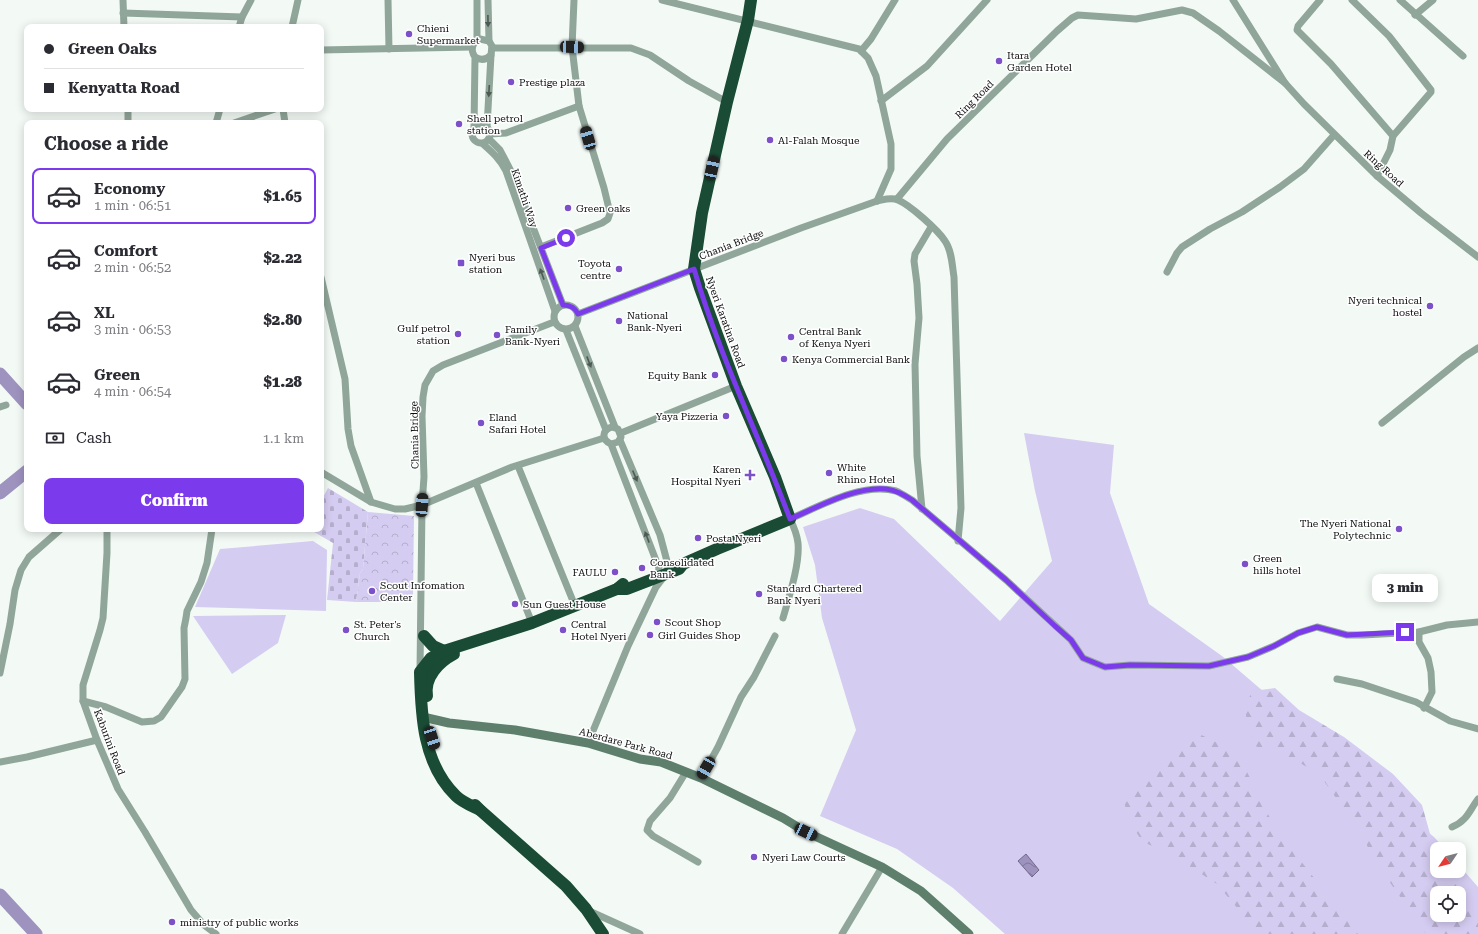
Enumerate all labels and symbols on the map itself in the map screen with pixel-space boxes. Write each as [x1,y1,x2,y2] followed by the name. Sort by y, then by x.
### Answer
[485,15,492,27] one-way arrow
[417,23,480,46] place label: Chieni Supermarket
[404,29,414,39] marker: Chieni Supermarket
[560,41,584,53] car
[1007,50,1072,73] place label: Itara Garden Hotel
[994,56,1004,66] marker: Itara Garden Hotel
[506,77,516,87] marker: Prestige plaza
[519,77,586,88] place label: Prestige plaza
[953,78,996,121] street label: Ring Road
[486,85,492,98] one-way arrow
[467,113,523,136] place label: Shell petrol station
[454,119,464,129] marker: Shell petrol station
[579,125,597,151] car
[765,135,775,145] marker: Al-Falah Mosque
[778,135,860,146] place label: Al-Falah Mosque
[1362,148,1406,189] street label: Ring Road
[704,155,720,181] car
[509,167,540,229] street label: Kimathi Way
[563,203,573,213] marker: Green oaks
[576,203,631,214] place label: Green oaks
[697,227,765,262] street label: Chania Bridge
[557,229,575,247] route start
[469,252,516,275] place label: Nyeri bus station
[456,258,466,268] marker: Nyeri bus station
[578,258,612,281] place label: Toyota centre
[614,264,624,274] marker: Toyota centre
[539,267,545,279] one-way arrow
[704,275,747,370] street label: Nyeri Karatina Road
[1348,295,1422,318] place label: Nyeri technical hostel
[1425,301,1435,311] marker: Nyeri technical hostel
[627,310,682,333] place label: National Bank-Nyeri
[614,316,624,326] marker: National Bank-Nyeri
[397,323,451,346] place label: Gulf petrol station
[505,324,560,347] place label: Family Bank-Nyeri
[799,326,870,349] place label: Central Bank of Kenya Nyeri
[453,329,463,339] marker: Gulf petrol station
[492,330,502,340] marker: Family Bank-Nyeri
[786,332,796,342] marker: Central Bank of Kenya Nyeri
[779,354,789,364] marker: Kenya Commercial Bank
[792,354,911,365] place label: Kenya Commercial Bank
[587,357,593,369] one-way arrow
[648,370,708,381] place label: Equity Bank
[710,370,720,380] marker: Equity Bank
[408,400,421,469] street label: Chania Bridge
[656,411,719,422] place label: Yaya Pizzeria
[721,411,731,421] marker: Yaya Pizzeria
[489,412,546,435] place label: Eland Safari Hotel
[476,418,486,428] marker: Eland Safari Hotel
[837,462,895,485] place label: White Rhino Hotel
[671,464,742,487] place label: Karen Hospital Nyeri
[824,468,834,478] marker: White Rhino Hotel
[744,469,756,481] marker: Karen Hospital Nyeri
[633,471,639,483] one-way arrow
[415,493,429,517] car
[1300,518,1391,541] place label: The Nyeri National Polytechnic
[1394,524,1404,534] marker: The Nyeri National Polytechnic
[643,530,649,542] one-way arrow
[693,533,703,543] marker: Posta Nyeri
[706,533,761,544] place label: Posta Nyeri
[1253,553,1301,576] place label: Green hills hotel
[650,557,715,580] place label: Consolidated Bank
[1240,559,1250,569] marker: Green hills hotel
[637,563,647,573] marker: Consolidated Bank
[573,567,607,578] place label: FAULU
[610,567,620,577] marker: FAULU
[1372,574,1438,602] callout: 3 min
[380,580,465,603] place label: Scout Infomation Center
[767,583,862,606] place label: Standard Chartered Bank Nyeri
[367,586,377,596] marker: Scout Infomation Center
[754,589,764,599] marker: Standard Chartered Bank Nyeri
[510,599,520,609] marker: Sun Guest House
[523,599,607,610] place label: Sun Guest House
[652,617,662,627] marker: Scout Shop
[665,617,721,628] place label: Scout Shop
[354,619,401,642] place label: St. Peter's Church
[571,619,626,642] place label: Central Hotel Nyeri
[1396,623,1414,641] route end
[341,625,351,635] marker: St. Peter's Church
[558,625,568,635] marker: Central Hotel Nyeri
[645,630,655,640] marker: Girl Guides Shop
[658,630,741,641] place label: Girl Guides Shop
[92,708,127,777] street label: Kaburini Road
[423,725,441,751] car
[578,726,674,761] street label: Aberdare Park Road
[695,755,717,781] car
[793,821,819,843] car
[1430,842,1466,878] north arrow
[749,852,759,862] marker: Nyeri Law Courts
[762,852,846,863] place label: Nyeri Law Courts
[167,917,177,927] marker: ministry of public works
[180,917,299,928] place label: ministry of public works

